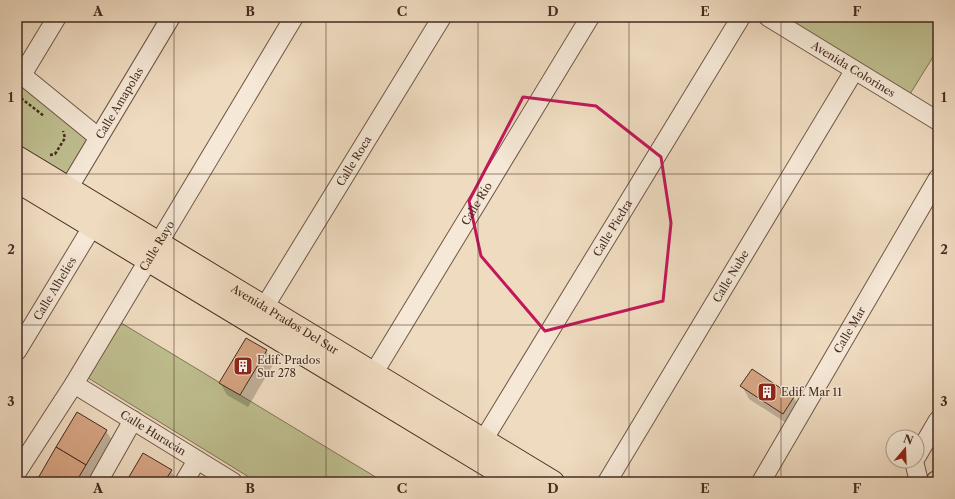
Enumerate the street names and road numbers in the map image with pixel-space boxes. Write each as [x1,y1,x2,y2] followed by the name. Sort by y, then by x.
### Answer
[808,38,898,100] street label: Avenida Colorines
[93,65,146,142] street label: Calle Amapolas
[333,133,375,189] street label: Calle Roca
[458,179,495,228] street label: Calle Río
[590,197,635,259] street label: Calle Piedra
[136,218,177,273] street label: Calle Rayo
[710,248,752,305] street label: Calle Nube
[30,254,79,323] street label: Calle Alhelíes
[228,281,341,357] street label: Avenida Prados Del Sur
[831,304,869,356] street label: Calle Mar
[118,407,189,458] street label: Calle Huracán

